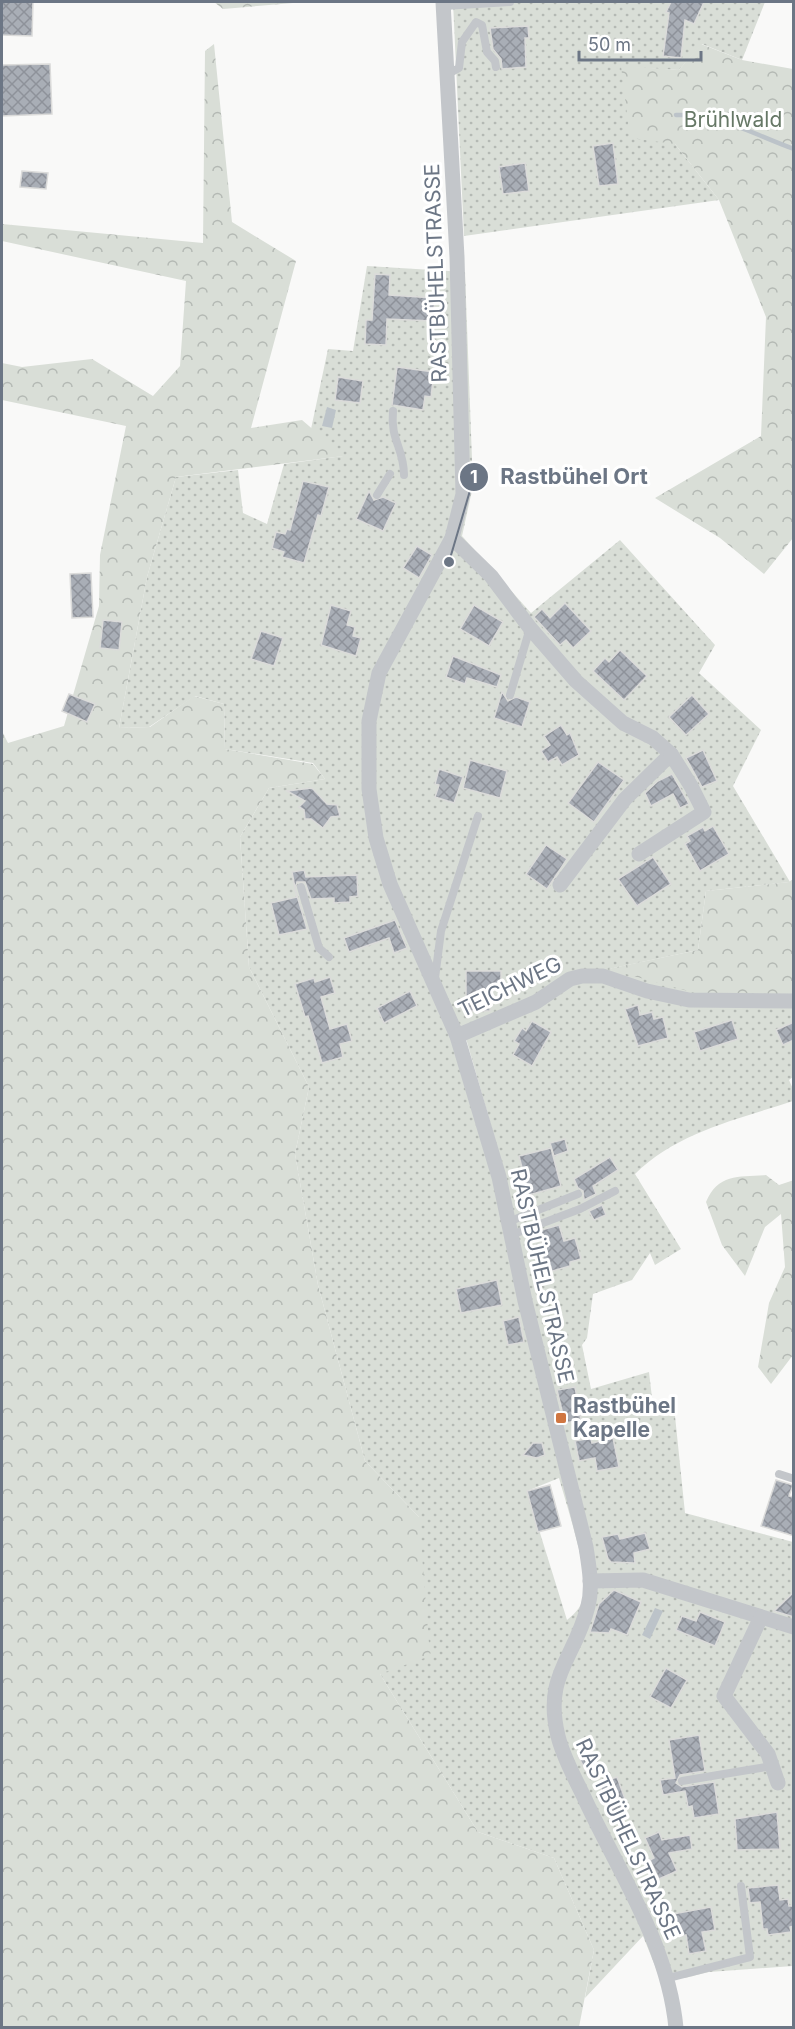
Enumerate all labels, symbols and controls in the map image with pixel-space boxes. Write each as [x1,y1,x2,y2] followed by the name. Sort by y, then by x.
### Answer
[579,24,700,62] scale bar
[588,34,631,55] text: 50 m
[684,107,782,132] park label: Brühlwald
[418,163,452,383] street label: RASTBÜHELSTRASSE
[459,457,660,497] callout: Rastbühel Ort
[500,463,648,489] text: Rastbühel Ort
[470,466,478,487] text: 1
[454,951,565,1022] street label: TEICHWEG
[506,1166,580,1385] street label: RASTBÜHELSTRASSE
[573,1393,676,1442] place label: Rastbühel Kapelle
[554,1411,568,1425] marker: Rastbühel Kapelle
[571,1734,687,1943] street label: RASTBÜHELSTRASSE

